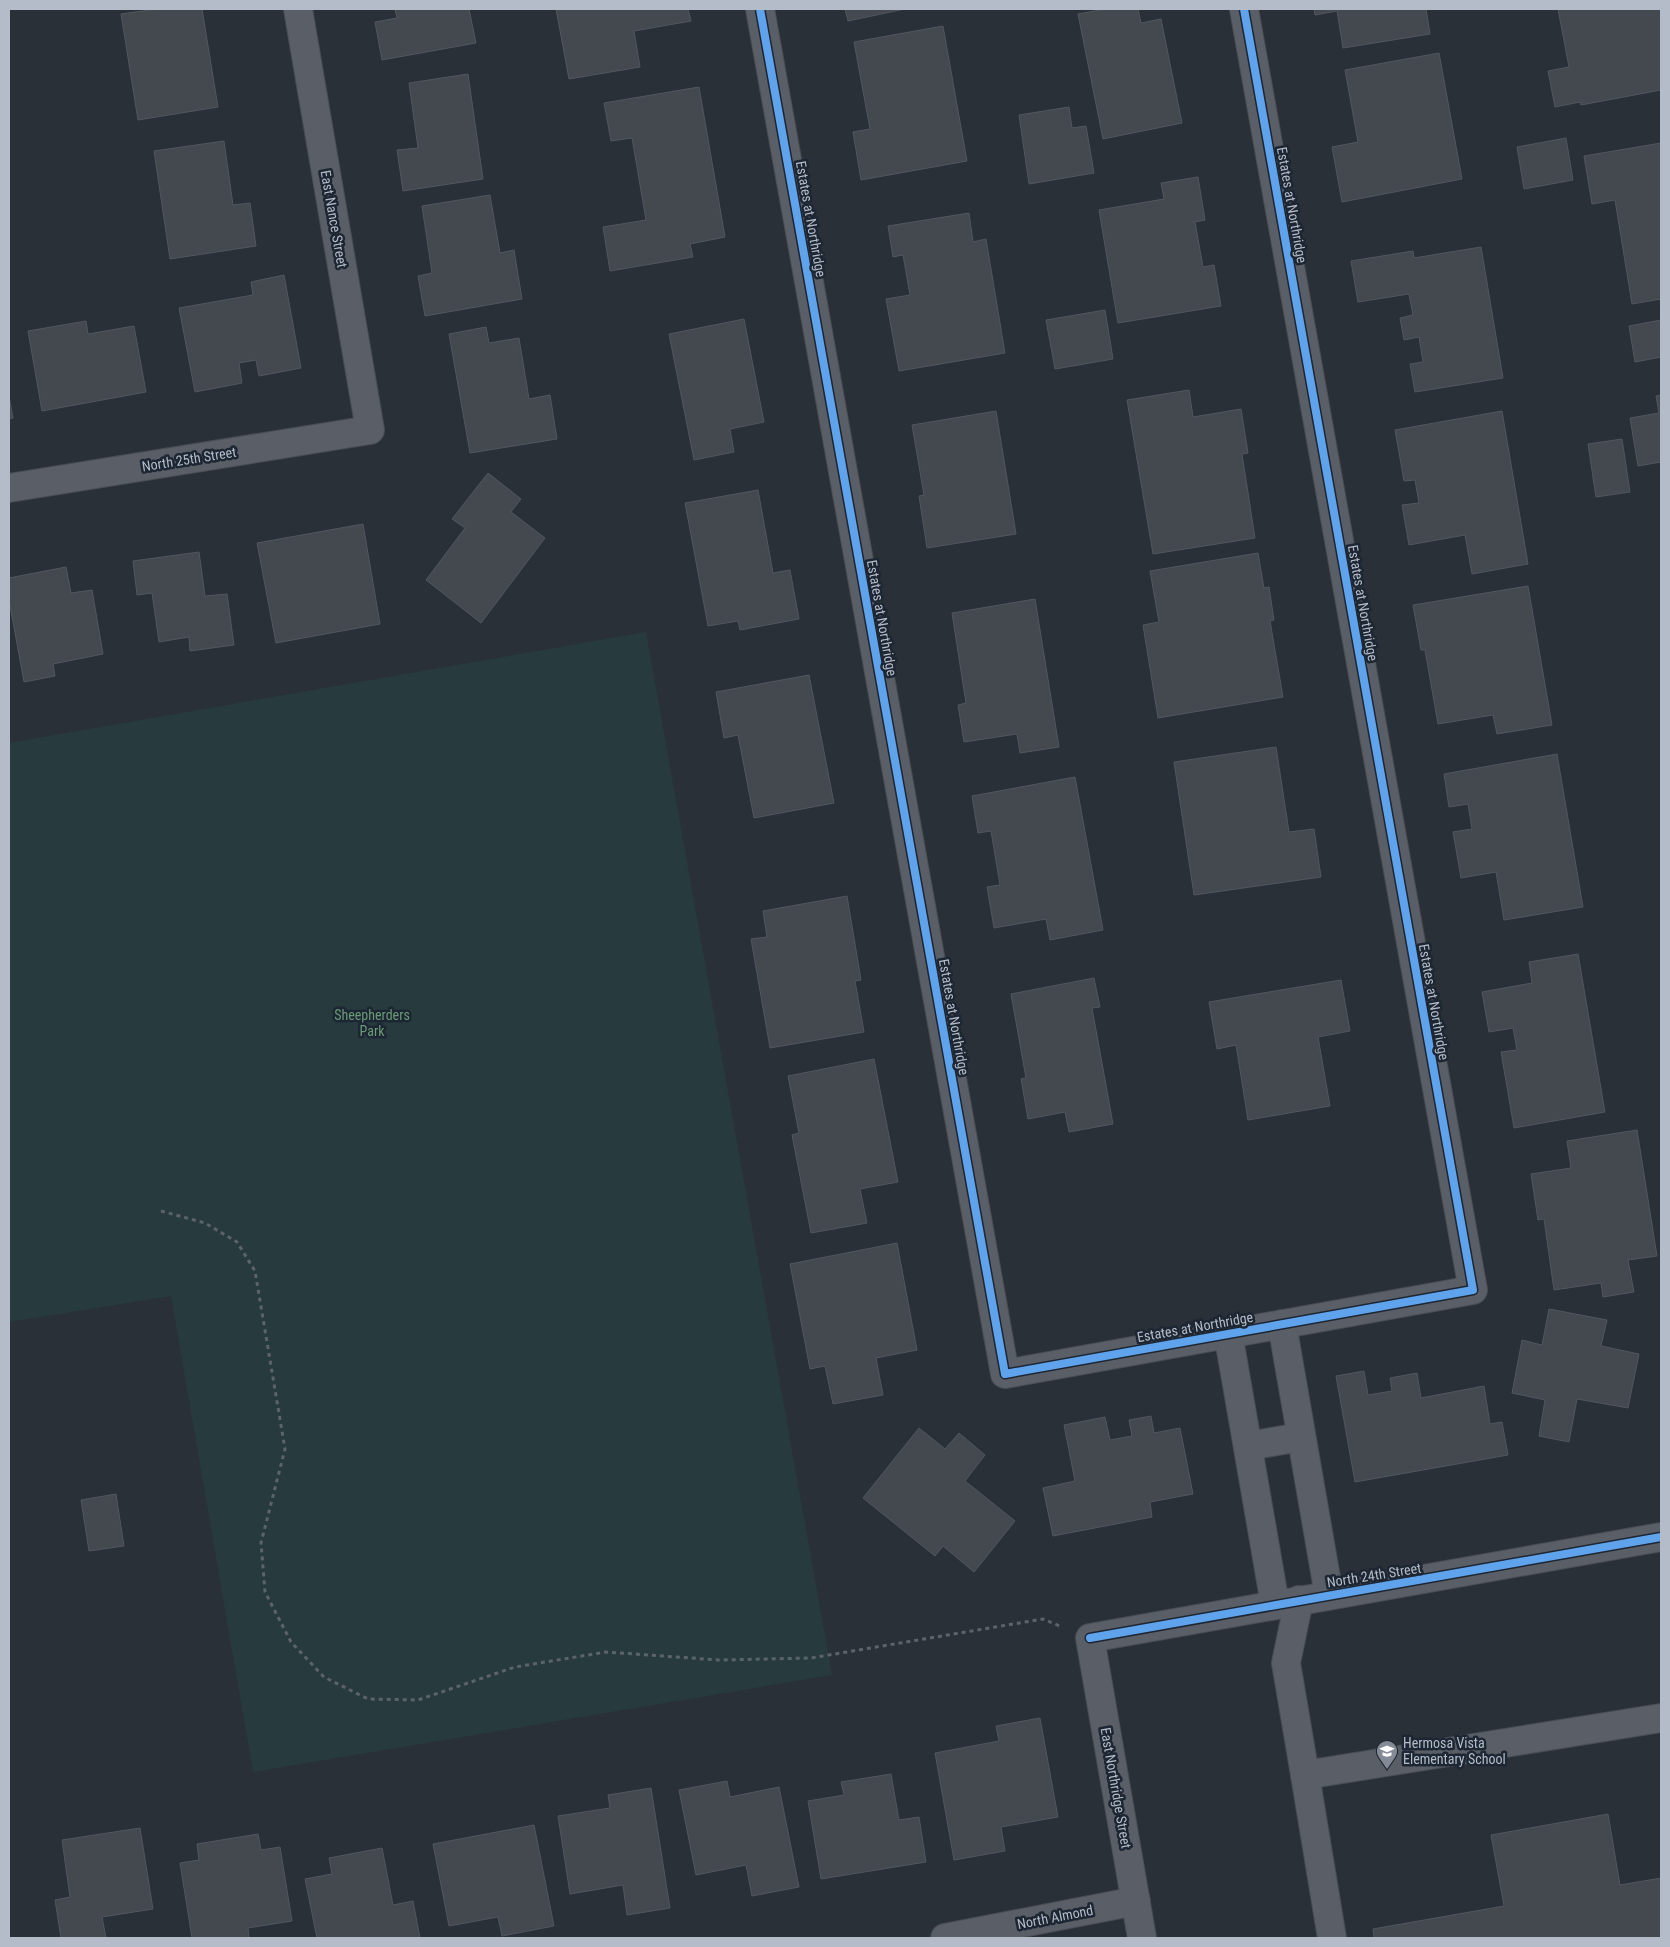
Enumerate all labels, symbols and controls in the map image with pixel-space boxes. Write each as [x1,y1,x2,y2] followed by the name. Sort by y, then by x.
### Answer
[1274,146,1310,265] street label: Estates at Northridge
[793,160,829,279] street label: Estates at Northridge
[318,169,350,269] street label: East Nance Street
[141,444,237,474] street label: North 25th Street
[1345,544,1381,663] street label: Estates at Northridge
[864,559,900,678] street label: Estates at Northridge
[1416,943,1452,1062] street label: Estates at Northridge
[936,958,972,1077] street label: Estates at Northridge
[334,1007,410,1039] park label: Sheepherders Park
[1136,1309,1255,1345] street label: Estates at Northridge
[1326,1560,1422,1590] street label: North 24th Street
[1097,1726,1135,1850] street label: East Northridge Street
[1403,1735,1506,1767] place label: Hermosa Vista Elementary School
[1375,1739,1399,1770] school or university icon: Hermosa Vista Elementary School
[1016,1902,1094,1932] street label: North Almond

